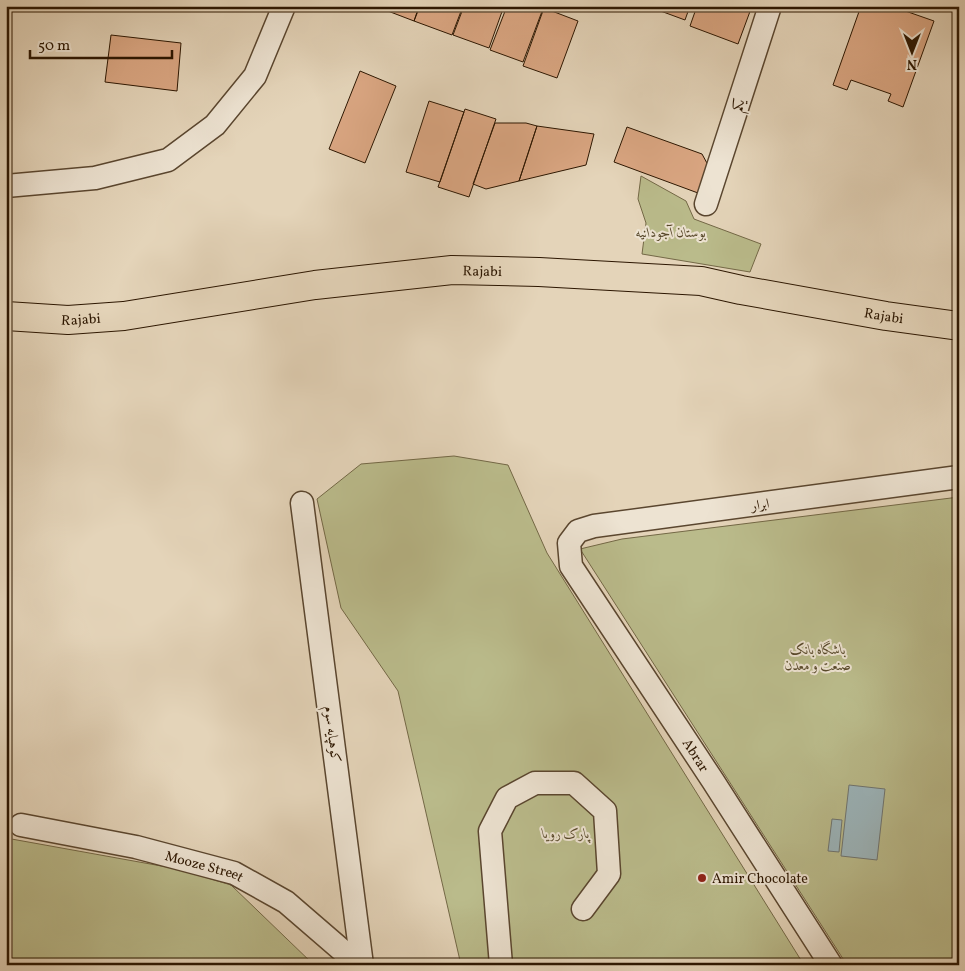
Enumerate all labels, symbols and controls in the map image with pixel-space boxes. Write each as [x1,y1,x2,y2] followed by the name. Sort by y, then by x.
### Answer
[30,28,172,60] scale bar
[888,28,938,78] north arrow
[38,36,70,57] text: 50 m
[907,54,917,73] text: N
[728,95,754,115] street label: یکم
[636,224,707,243] park label: بوستان آجودانیه
[462,262,502,282] street label: Rajabi
[863,304,904,329] street label: Rajabi
[60,310,101,331] street label: Rajabi
[748,495,771,516] street label: ابرار
[785,640,851,676] park label: باشگاه بانک صنعت و معدن
[317,705,344,764] street label: کوهپایه سوم
[677,735,713,776] street label: Abrar
[540,825,591,844] park label: پارک رویا
[163,847,247,887] street label: Mooze Street
[712,870,808,889] place label: Amir Chocolate
[696,872,708,884] marker: Amir Chocolate

